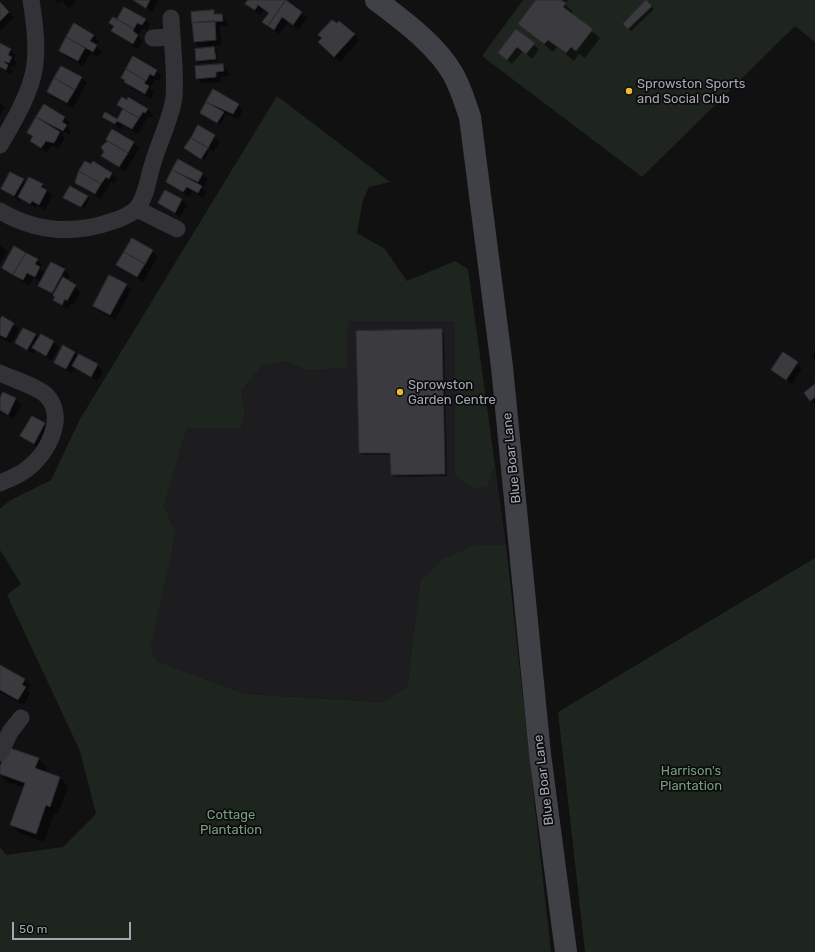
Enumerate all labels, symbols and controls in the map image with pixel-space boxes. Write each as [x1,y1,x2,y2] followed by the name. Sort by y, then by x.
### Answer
[637,76,745,107] place label: Sprowston Sports and Social Club
[624,86,634,96] marker: Sprowston Sports and Social Club
[408,377,496,408] place label: Sprowston Garden Centre
[395,387,405,397] marker: Sprowston Garden Centre
[499,412,525,504] street label: Blue Boar Lane
[531,734,557,826] street label: Blue Boar Lane
[660,763,722,794] park label: Harrison's Plantation
[200,807,262,838] park label: Cottage Plantation
[14,914,133,940] scale bar
[19,922,47,936] text: 50 m

